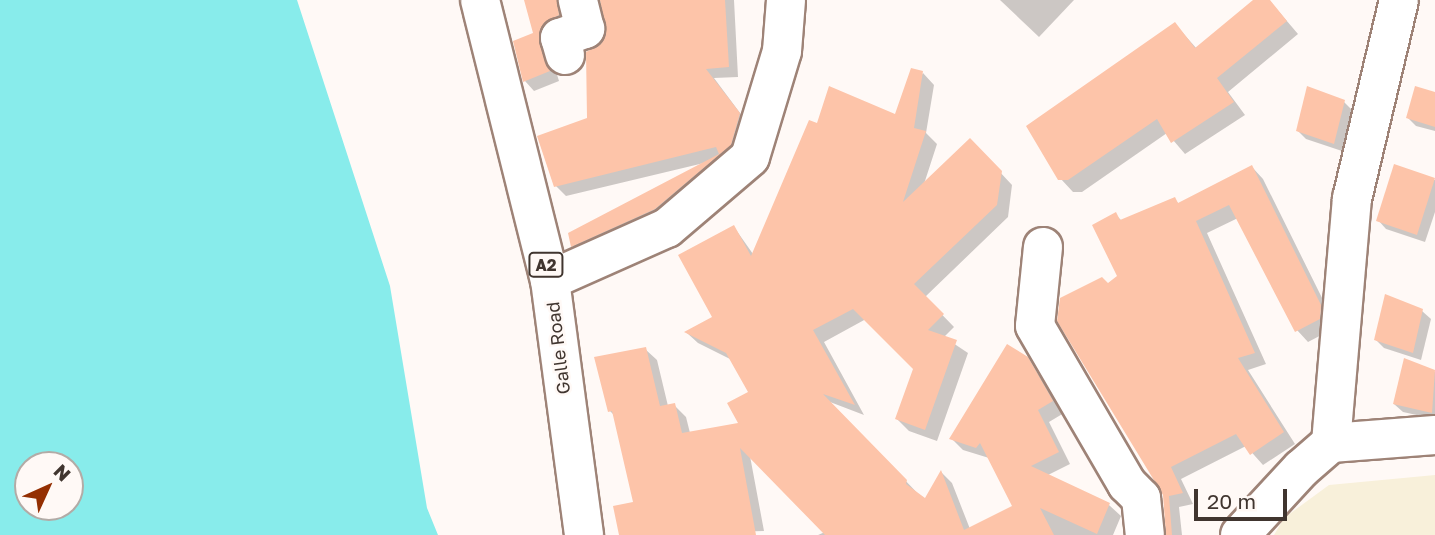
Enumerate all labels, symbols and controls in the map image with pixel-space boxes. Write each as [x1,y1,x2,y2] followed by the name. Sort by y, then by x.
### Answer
[527,252,565,278] road number: A2
[542,300,574,396] street label: Galle Road
[14,451,84,521] north arrow
[50,459,76,485] text: N
[1197,476,1290,520] scale bar
[1207,488,1256,514] text: 20 m

